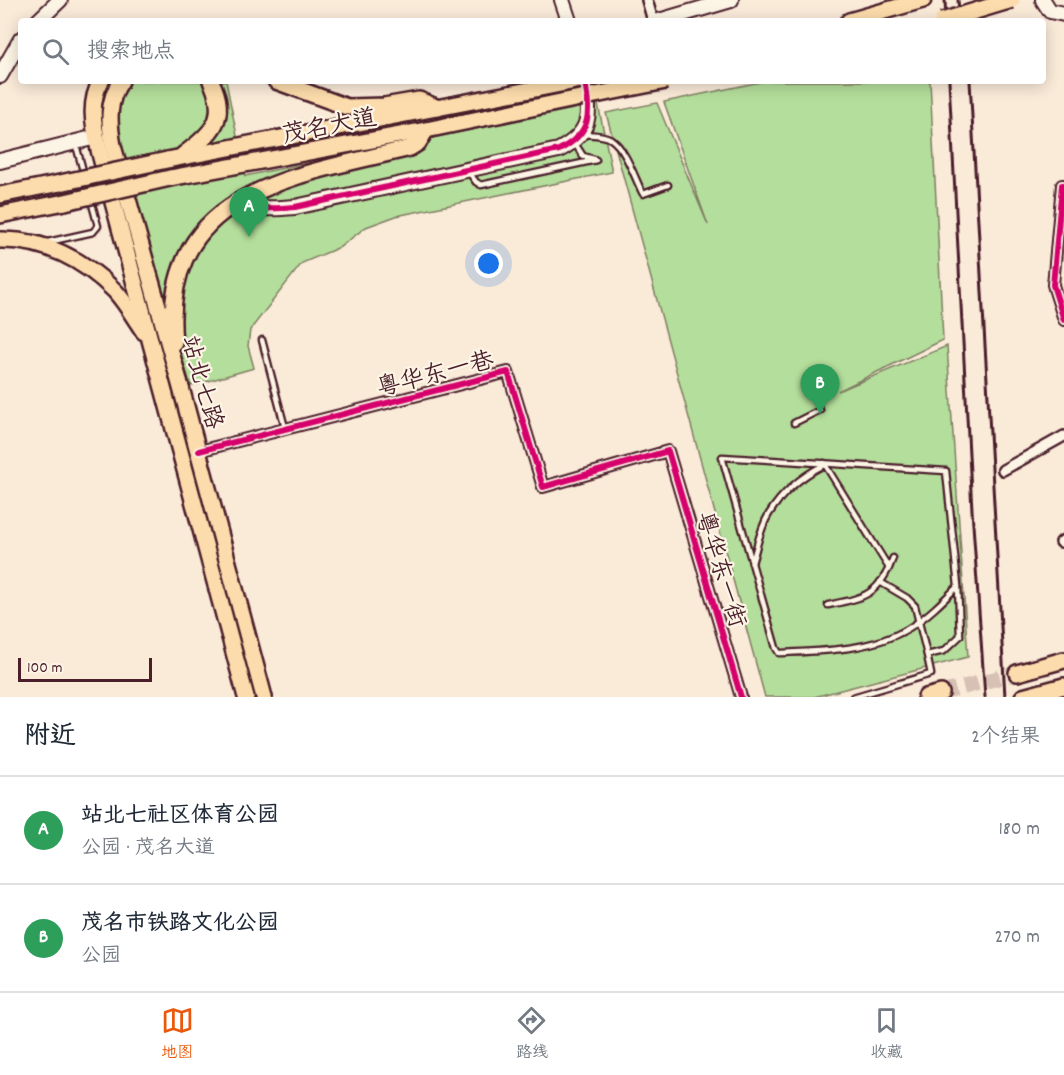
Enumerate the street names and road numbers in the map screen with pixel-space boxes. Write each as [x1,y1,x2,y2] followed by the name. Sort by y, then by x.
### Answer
[279,102,380,154] street label: 茂名大道
[171,332,230,434] street label: 站北七路
[373,345,498,407] street label: 粤华东一巷
[685,508,753,632] street label: 粤华东一街

